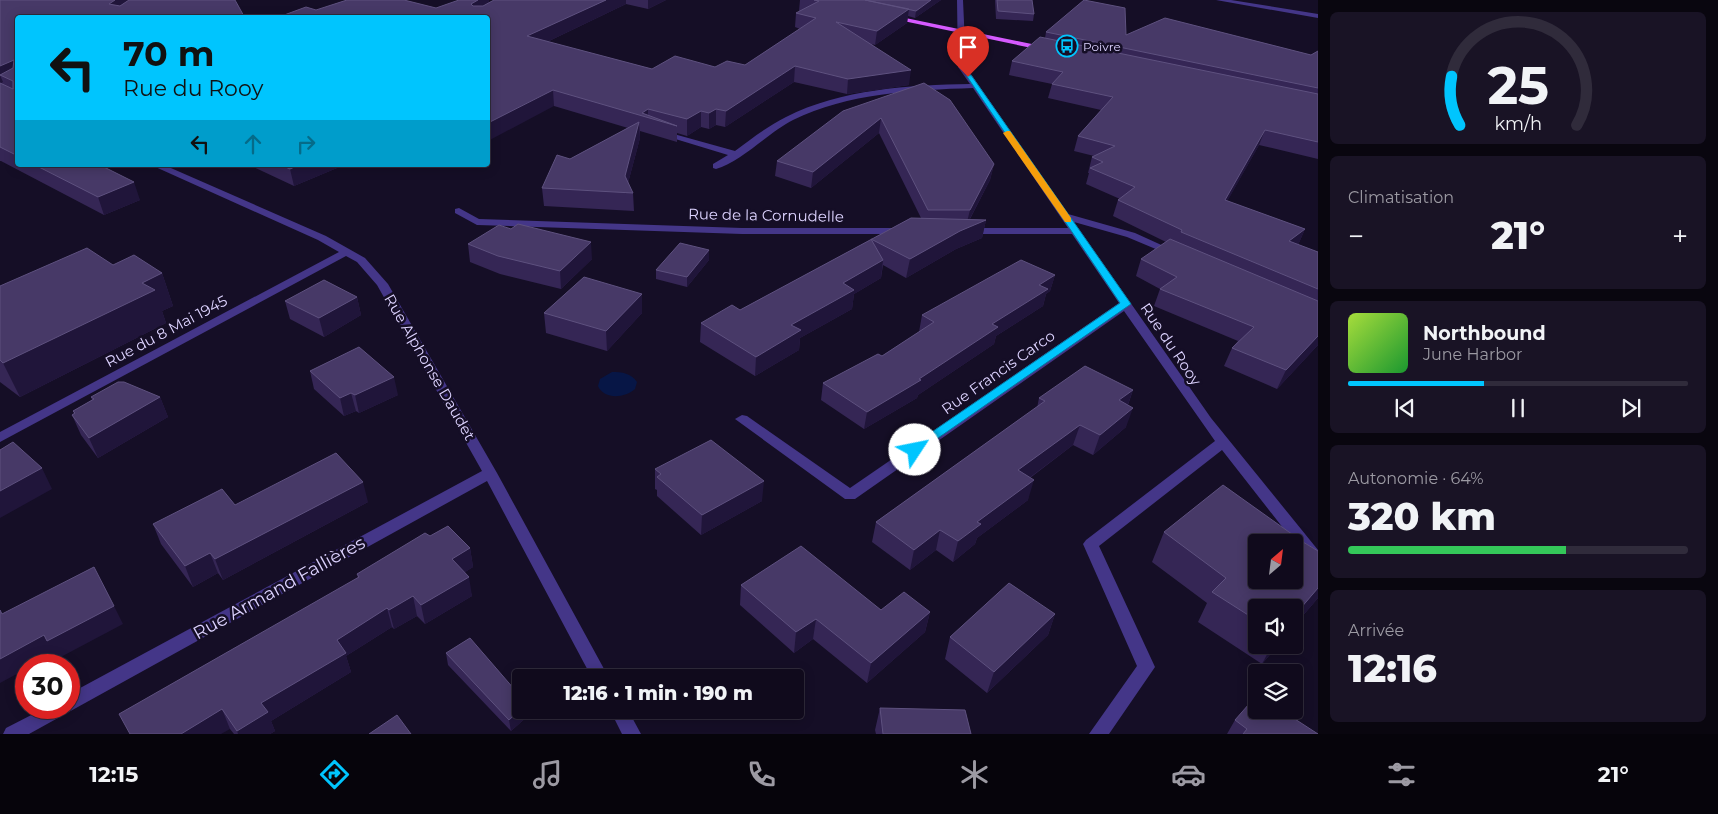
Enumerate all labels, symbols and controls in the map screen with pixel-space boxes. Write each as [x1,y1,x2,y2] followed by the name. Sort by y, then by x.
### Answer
[947,26,989,77] pin
[123,32,214,75] text: 70 m
[954,33,982,61] icon: arrive
[1055,34,1079,58] bus stop icon: Poivre
[40,35,105,100] icon: left
[1083,39,1121,54] place label: Poivre
[1487,54,1549,117] text: 25
[123,75,263,102] text: Rue du Rooy
[1494,113,1542,134] text: km/h
[186,130,214,158] icon: left
[239,130,267,158] icon: ahead
[292,130,320,158] icon: right
[1348,188,1454,207] text: Climatisation
[688,204,844,226] street label: Rue de la Cornudelle
[1491,212,1545,259] text: 21°
[1348,219,1364,253] text: −
[1672,219,1688,253] text: +
[102,291,230,371] street label: Rue du 8 Mai 1945
[380,291,480,443] street label: Rue Alphonse Daudet
[1136,299,1206,390] street label: Rue du Rooy
[1423,322,1546,345] text: Northbound
[938,326,1058,418] street label: Rue Francis Carco
[1423,345,1522,364] text: June Harbor
[1391,394,1419,422] icon: previous
[1504,394,1532,422] icon: pause
[1617,394,1645,422] icon: next
[888,423,940,475] position arrow
[1348,469,1484,488] text: Autonomie · 64%
[1348,493,1496,540] text: 320 km
[189,531,369,644] street label: Rue Armand Fallières
[1248,534,1302,589] north arrow
[1248,534,1303,719] map controls
[1248,599,1303,654] button: sound
[1348,621,1404,640] text: Arrivée
[1348,645,1437,692] text: 12:16
[15,654,80,719] speed limit sign: 30
[1248,664,1303,719] button: layers
[563,682,753,705] text: 12:16 · 1 min · 190 m
[317,757,352,792] icon: directions
[530,757,565,792] icon: music
[744,757,779,792] icon: phone
[957,757,992,792] icon: climate
[1171,757,1206,792] icon: car
[1384,757,1419,792] icon: filters
[89,761,138,788] text: 12:15
[1598,761,1629,788] text: 21°

